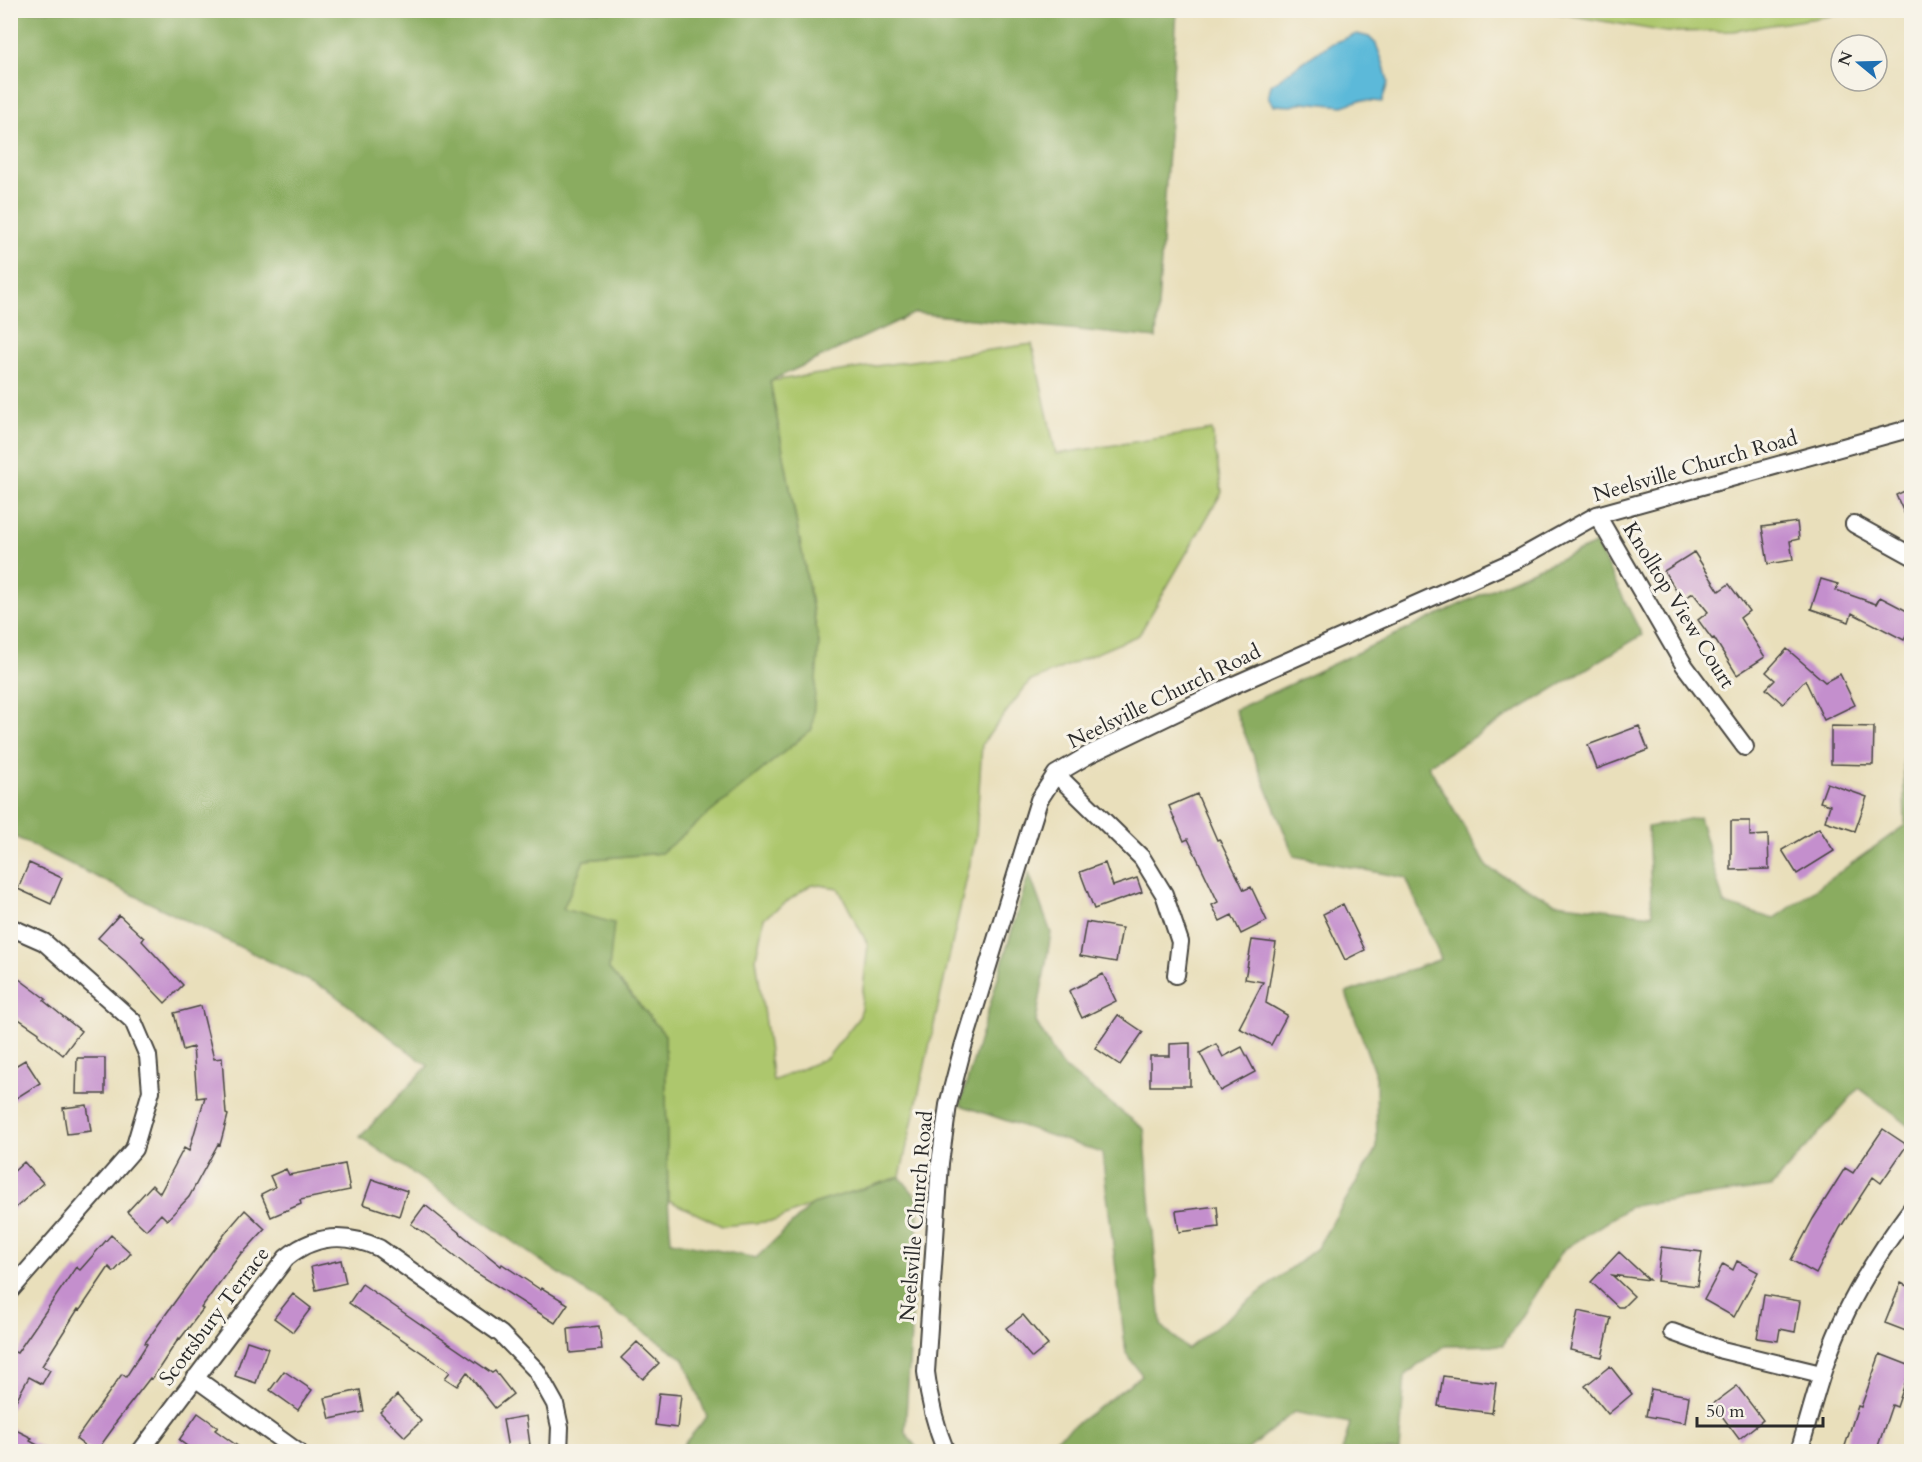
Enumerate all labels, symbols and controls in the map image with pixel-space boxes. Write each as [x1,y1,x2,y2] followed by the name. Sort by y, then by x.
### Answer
[1829,33,1889,93] north arrow
[1833,48,1858,69] text: N
[1590,423,1801,510] street label: Neelsville Church Road
[1616,517,1742,694] street label: Knolltop View Court
[1063,637,1266,756] street label: Neelsville Church Road
[893,1109,940,1323] street label: Neelsville Church Road
[152,1241,276,1392] street label: Scottsbury Terrace
[1697,1390,1823,1428] scale bar
[1706,1399,1745,1424] text: 50 m

